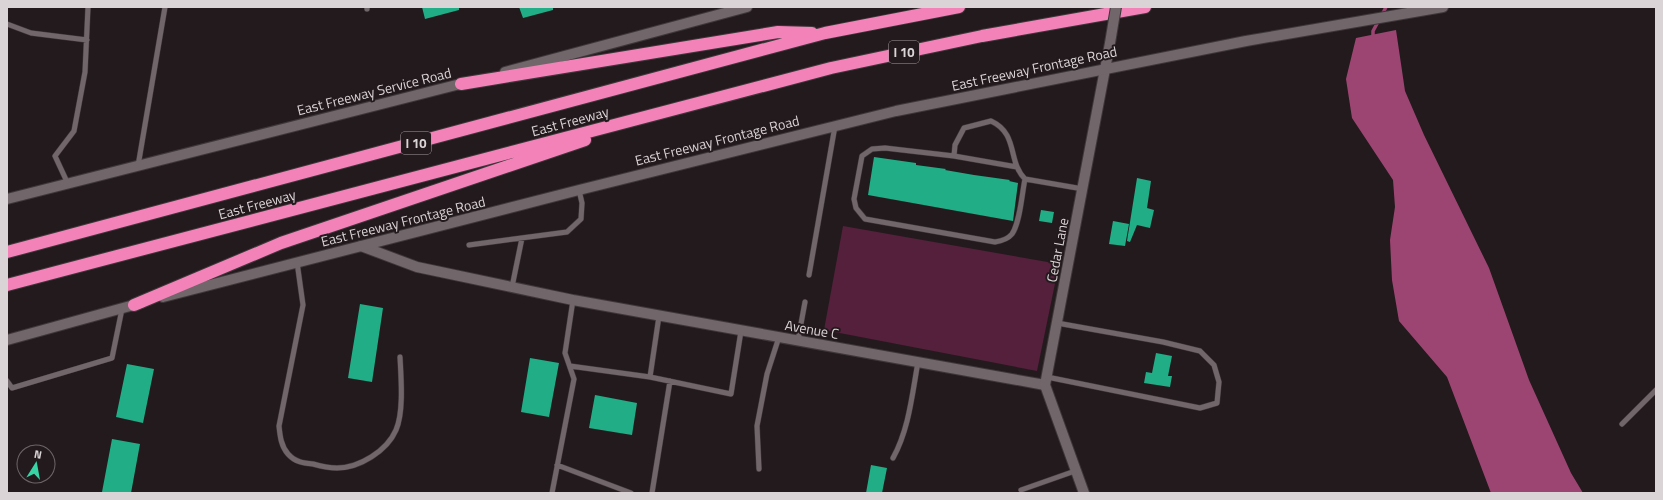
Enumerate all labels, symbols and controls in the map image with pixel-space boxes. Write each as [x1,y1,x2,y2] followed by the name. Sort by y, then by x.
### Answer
[949,40,1119,96] street label: East Freeway Frontage Road
[889,41,919,63] road number: I 10
[295,62,453,120] street label: East Freeway Service Road
[529,101,611,141] street label: East Freeway
[633,109,801,171] street label: East Freeway Frontage Road
[401,132,431,154] road number: I 10
[216,184,298,224] street label: East Freeway
[319,190,487,252] street label: East Freeway Frontage Road
[1040,216,1074,284] street label: Cedar Lane
[783,314,841,344] street label: Avenue C
[16,444,56,484] north arrow
[33,446,43,463] text: N

